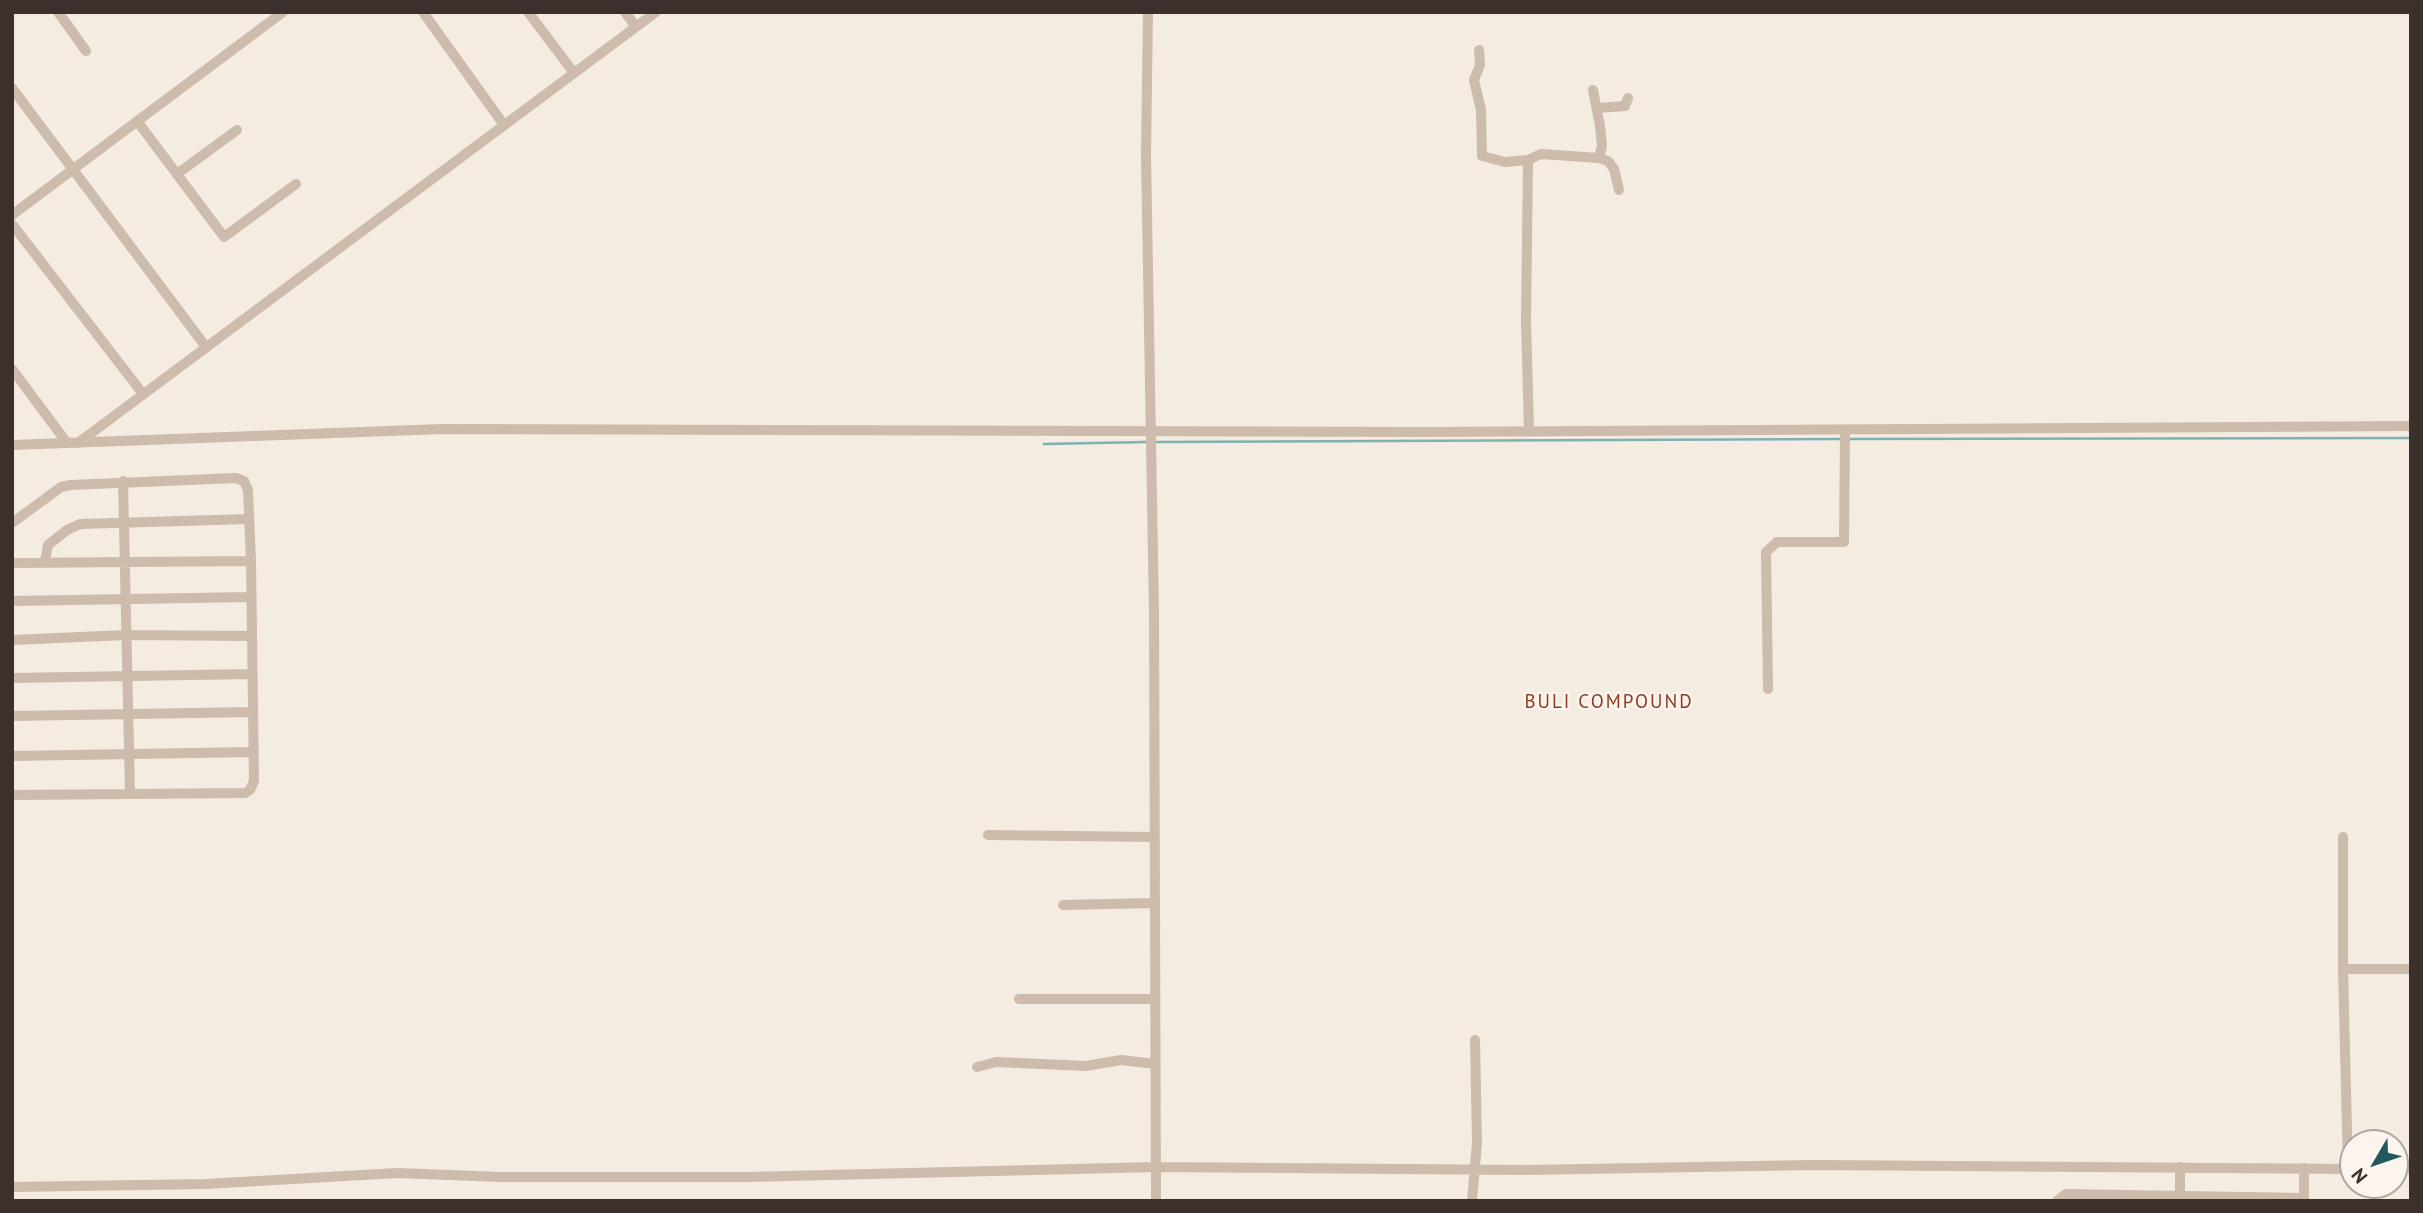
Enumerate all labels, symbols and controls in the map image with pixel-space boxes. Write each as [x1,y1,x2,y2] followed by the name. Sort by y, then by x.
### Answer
[1526,692,1692,714] district label: BULI COMPOUND
[2339,1129,2409,1199] north arrow
[2346,1164,2372,1188] text: N

